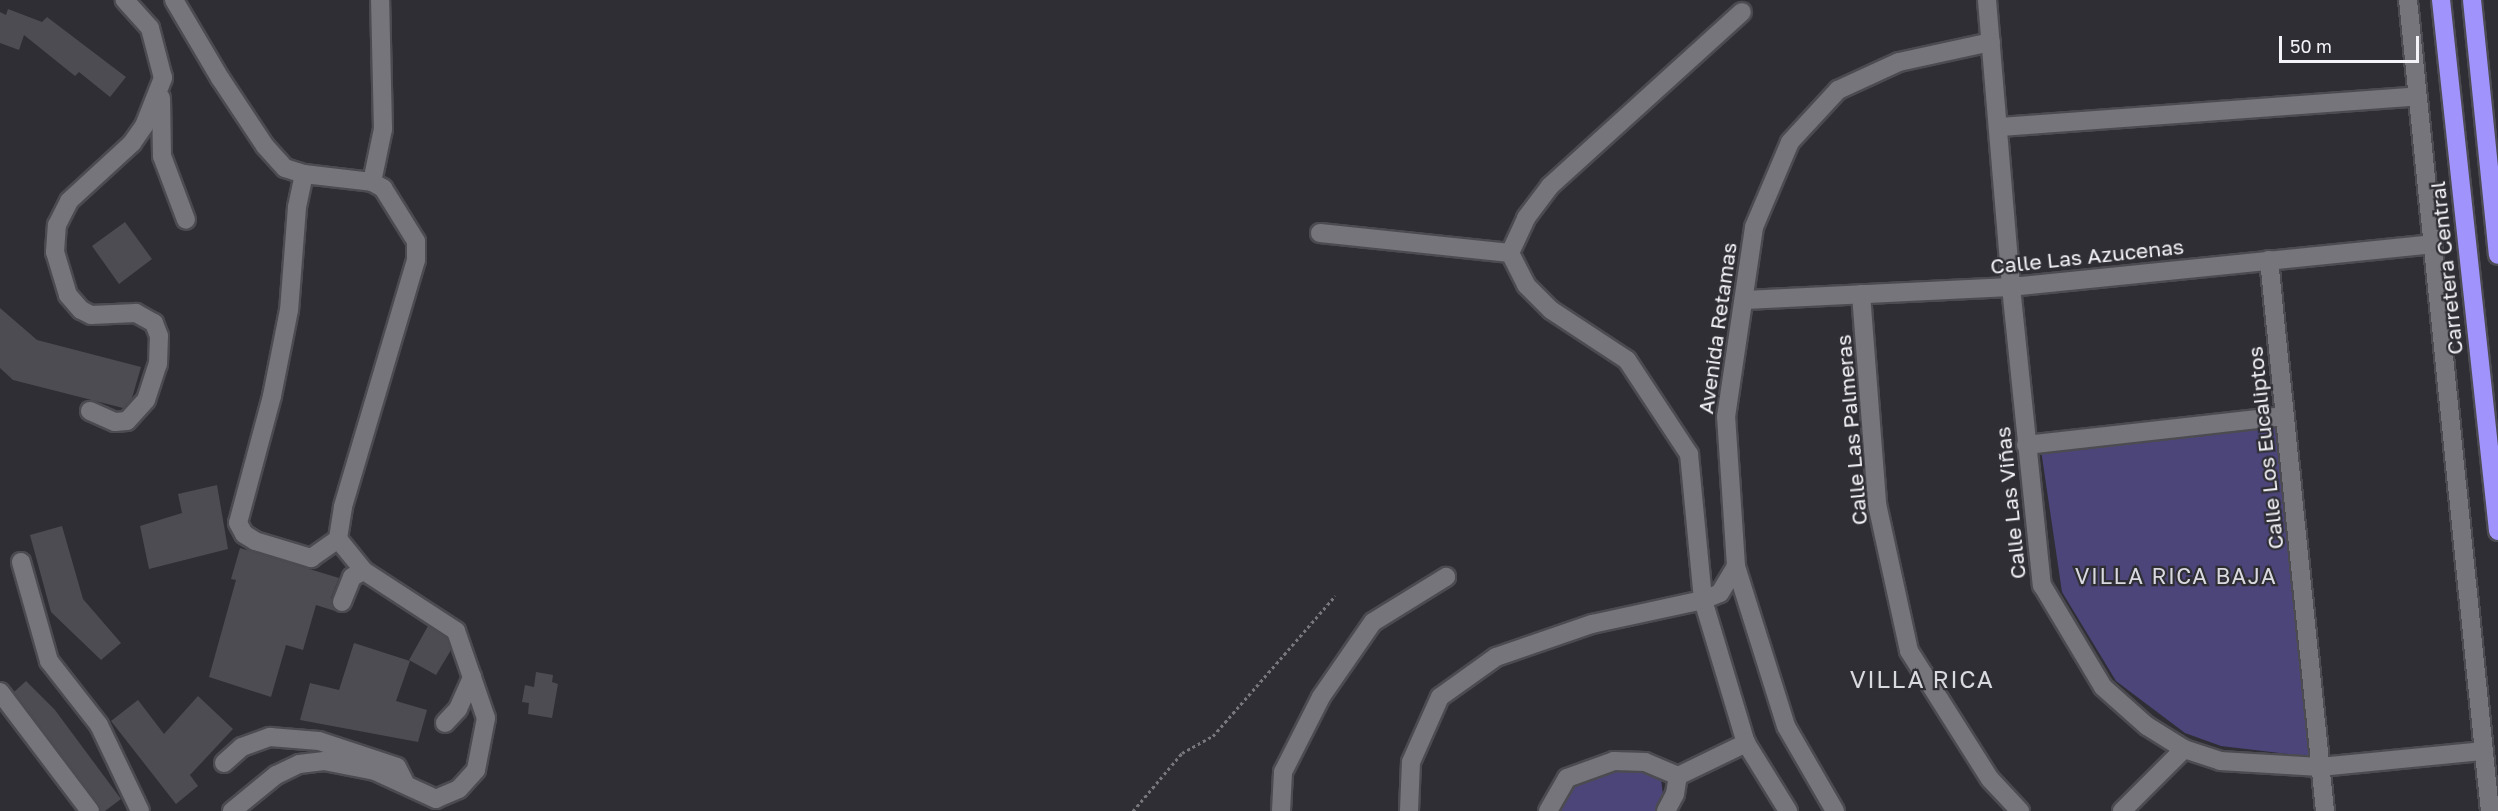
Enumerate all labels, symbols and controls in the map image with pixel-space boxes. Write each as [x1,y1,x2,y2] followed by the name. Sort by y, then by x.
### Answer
[2282,24,2422,62] scale bar
[2290,35,2332,57] text: 50 m
[2424,180,2468,356] street label: Carretera Central
[1989,233,2185,279] street label: Calle Las Azucenas
[1692,241,1742,415] street label: Avenida Retamas
[1830,334,1872,526] street label: Calle Las Palmeras
[2242,345,2288,551] street label: Calle Los Eucaliptos
[1989,426,2031,580] street label: Calle Las Viñas
[2075,563,2277,589] district label: VILLA RICA BAJA
[1850,665,1994,693] district label: VILLA RICA

